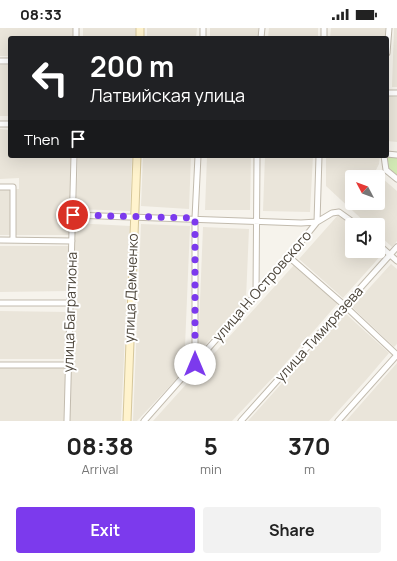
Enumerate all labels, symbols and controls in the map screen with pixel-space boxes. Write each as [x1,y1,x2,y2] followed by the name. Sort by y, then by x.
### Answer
[20,4,62,25] text: 08:33
[90,47,174,85] text: 200 m
[24,52,76,104] icon: left
[90,83,245,107] text: Латвийская улица
[67,128,89,150] icon: arrive
[24,129,59,150] text: Then
[345,170,385,210] north arrow
[345,170,385,258] map controls
[56,198,90,232] pin
[62,204,84,226] icon: arrive
[345,218,385,258] button: sound
[208,226,315,345] street label: улица Н.Островского
[119,233,142,343] street label: улица Демченко
[58,251,81,373] street label: улица Багратиона
[270,282,367,386] street label: улица Тимирязева
[174,343,216,385] position arrow
[66,429,134,462] text: 08:38
[204,429,218,462] text: 5
[288,429,331,462] text: 370
[81,460,119,478] text: Arrival
[200,460,222,478] text: min
[304,460,315,478] text: m
[16,507,195,553] button: Exit
[203,507,381,553] button: Share

